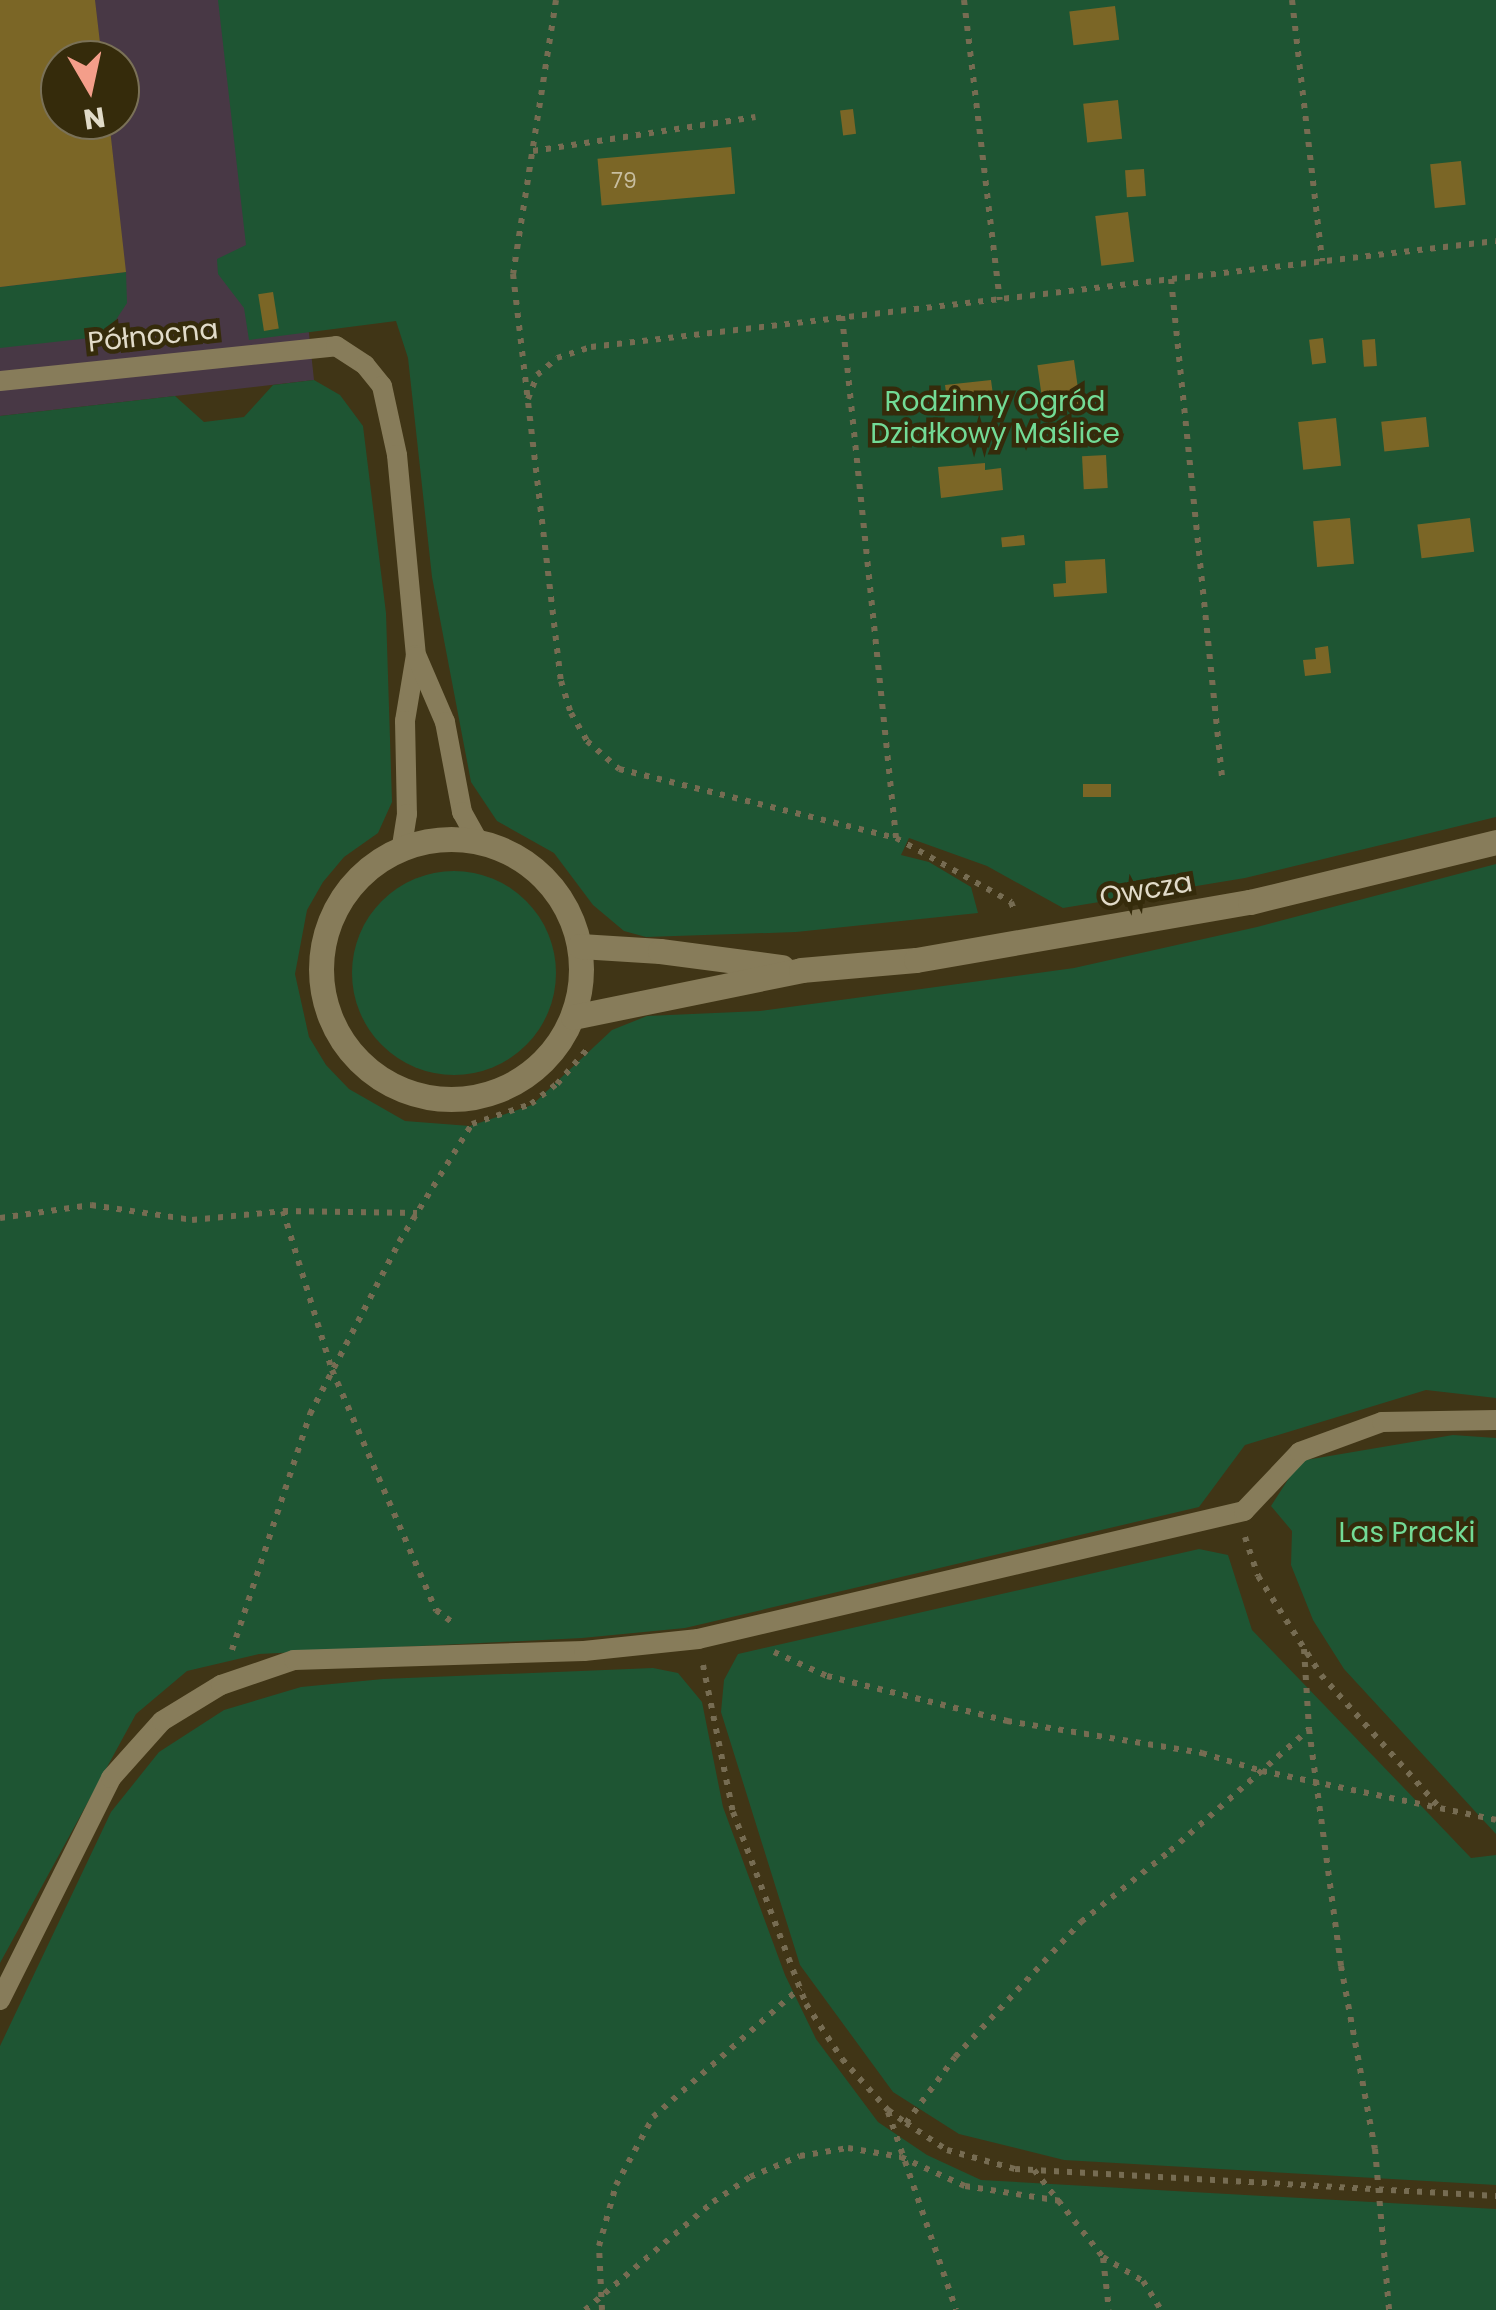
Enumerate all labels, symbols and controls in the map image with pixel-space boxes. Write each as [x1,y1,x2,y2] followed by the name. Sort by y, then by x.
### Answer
[40,40,140,140] north arrow
[81,97,108,139] text: N
[611,168,637,194] house number: 79
[86,312,220,360] street label: Północna
[870,385,1120,451] park label: Rodzinny Ogród Działkowy Maślice
[1097,865,1195,915] street label: Owcza
[1338,1516,1476,1550] park label: Las Pracki

